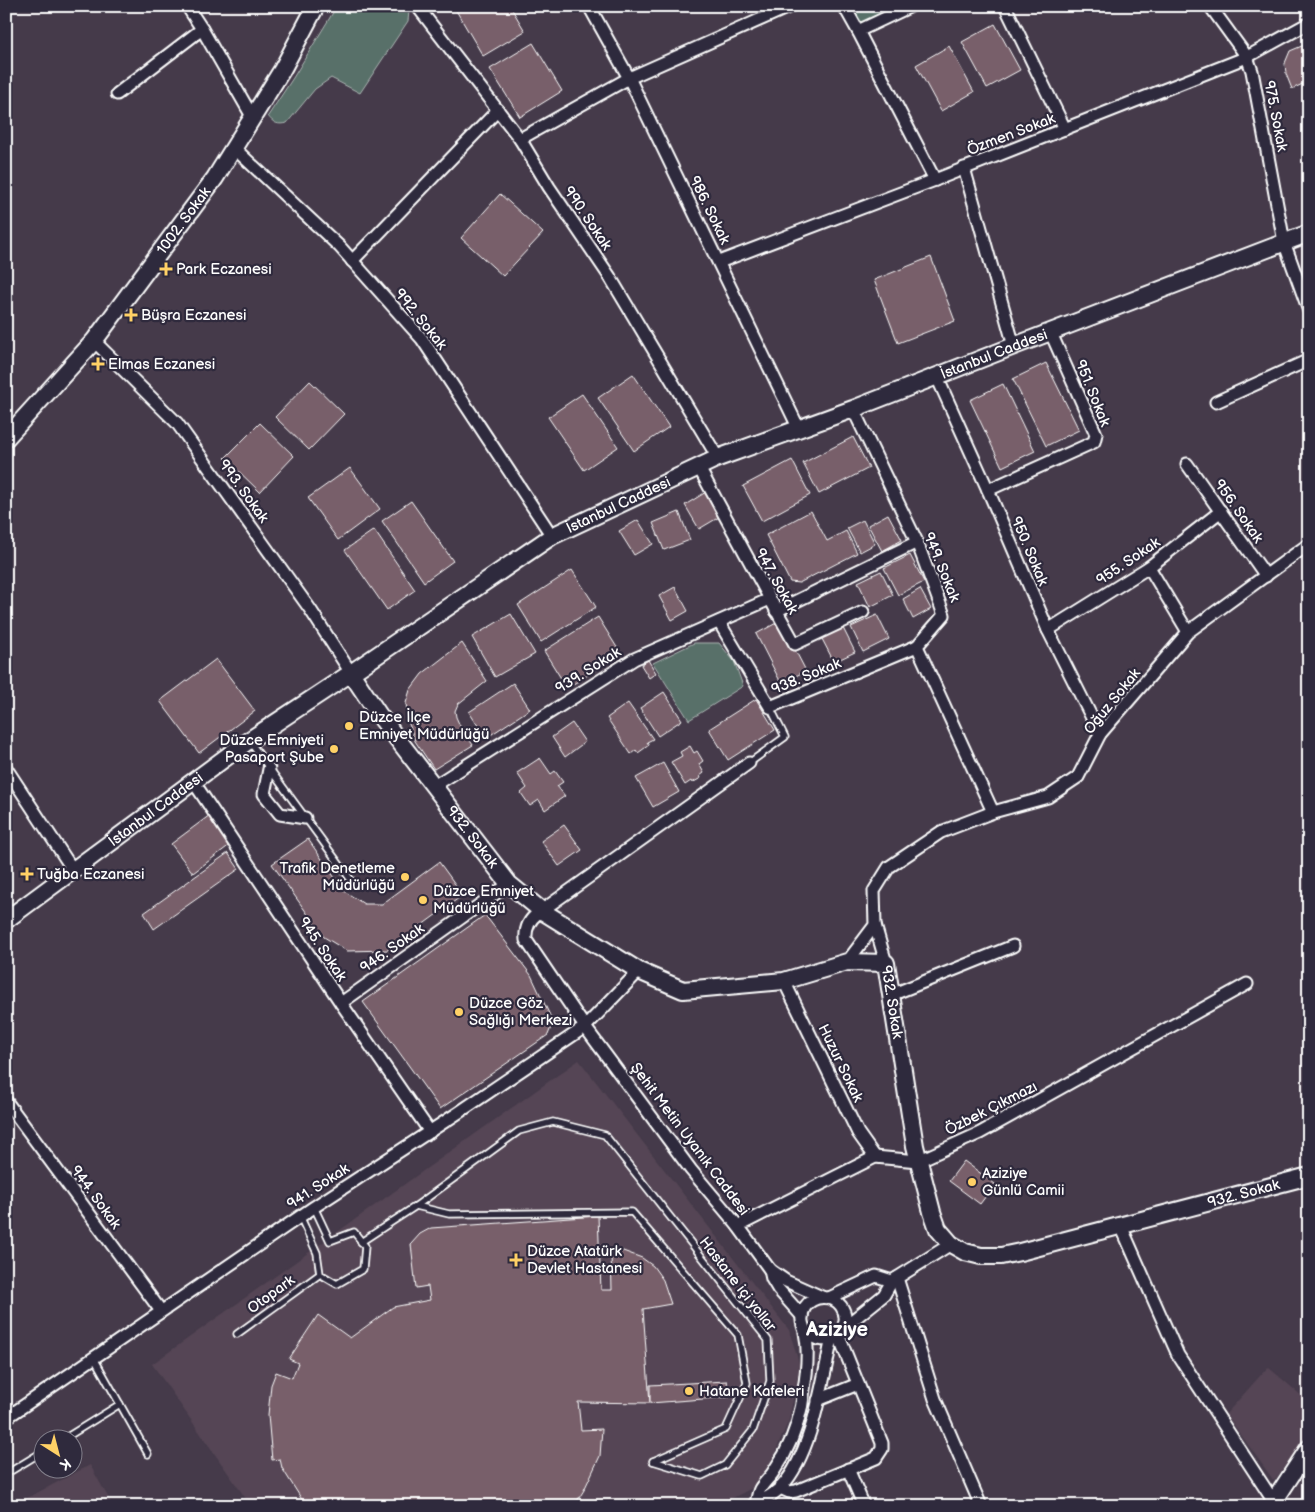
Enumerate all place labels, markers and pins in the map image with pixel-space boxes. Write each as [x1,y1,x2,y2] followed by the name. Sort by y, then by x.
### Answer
[176,260,272,279] place label: Park Eczanesi
[160,263,172,275] marker: Park Eczanesi
[141,306,246,325] place label: Büşra Eczanesi
[125,309,137,321] marker: Büşra Eczanesi
[108,355,215,374] place label: Elmas Eczanesi
[92,358,104,370] marker: Elmas Eczanesi
[359,708,489,744] place label: Düzce İlçe Emniyet Müdürlüğü
[343,720,355,732] marker: Düzce İlçe Emniyet Müdürlüğü
[220,731,324,767] place label: Düzce Emniyeti Pasaport Şube
[328,743,340,755] marker: Düzce Emniyeti Pasaport Şube
[279,859,395,895] place label: Trafik Denetleme Müdürlüğü
[37,865,145,884] place label: Tuğba Eczanesi
[21,868,33,880] marker: Tuğba Eczanesi
[399,871,411,883] marker: Trafik Denetleme Müdürlüğü
[433,882,534,918] place label: Düzce Emniyet Müdürlüğü
[417,894,429,906] marker: Düzce Emniyet Müdürlüğü
[469,994,572,1030] place label: Düzce Göz Sağlığı Merkezi
[453,1006,465,1018] marker: Düzce Göz Sağlığı Merkezi
[982,1164,1065,1200] place label: Aziziye Günlü Camii
[966,1176,978,1188] marker: Aziziye Günlü Camii
[527,1242,642,1278] place label: Düzce Atatürk Devlet Hastanesi
[509,1253,523,1267] marker: Düzce Atatürk Devlet Hastanesi
[699,1382,805,1401] place label: Hatane Kafeleri
[683,1385,695,1397] marker: Hatane Kafeleri

